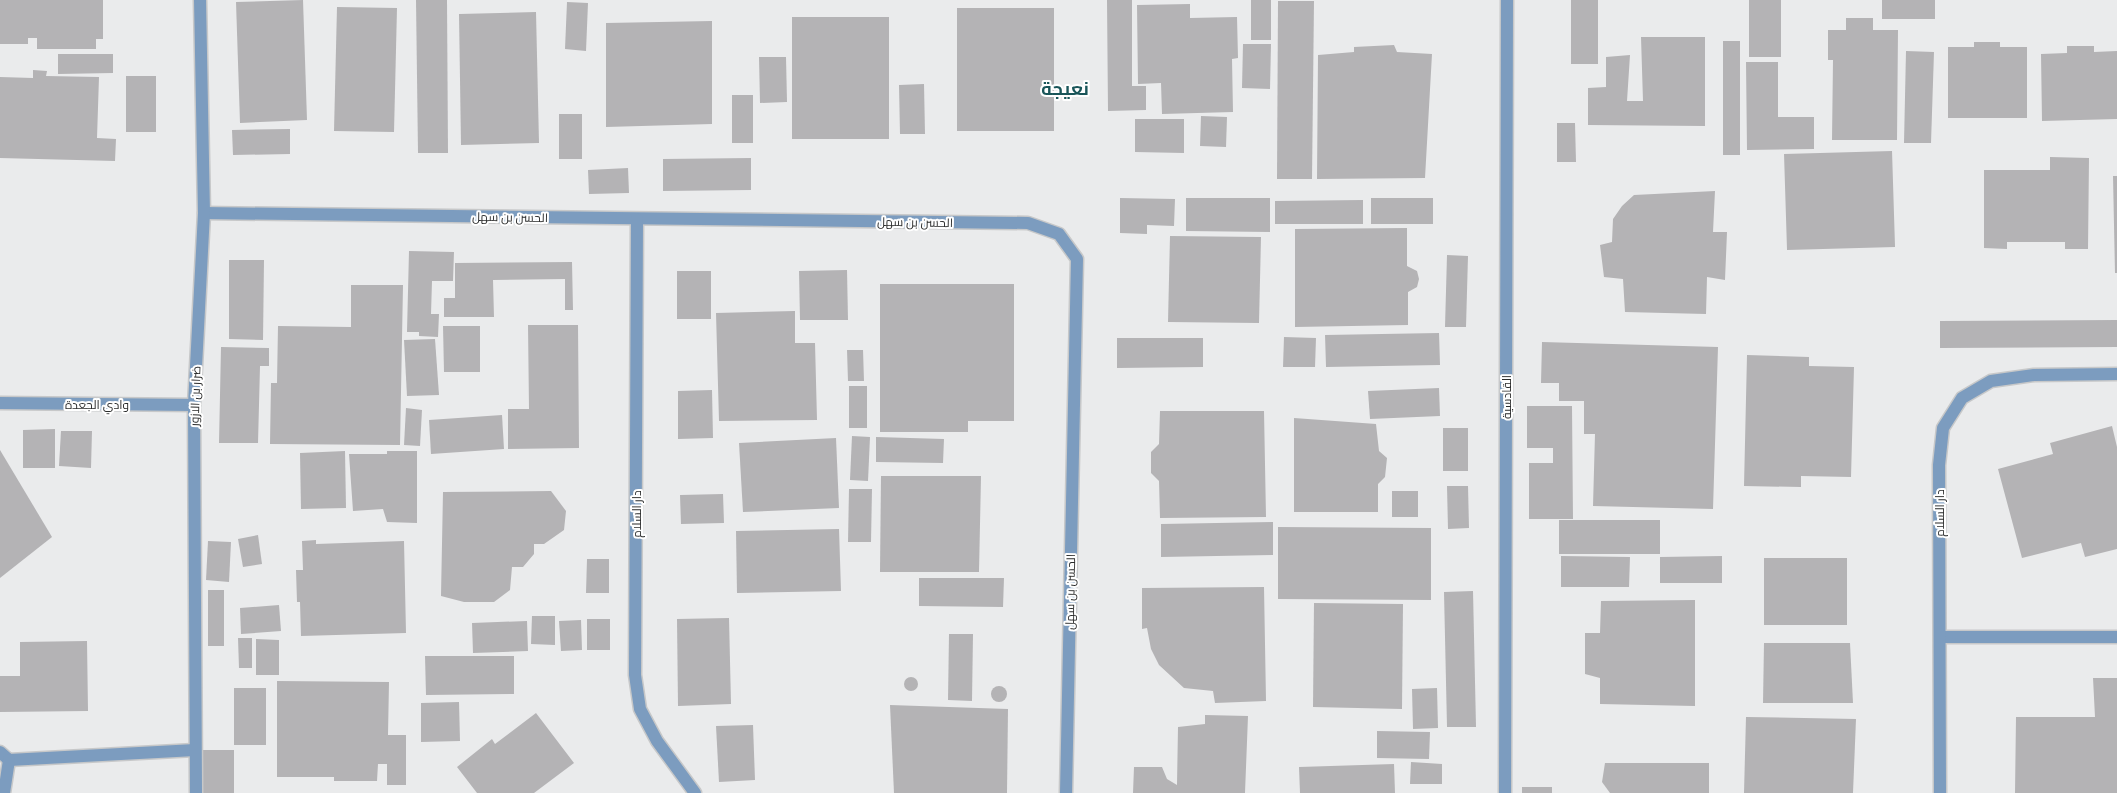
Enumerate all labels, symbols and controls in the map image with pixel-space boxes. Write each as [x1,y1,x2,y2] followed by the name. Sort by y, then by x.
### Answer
[1041,76,1089,100] district label: نعيجة
[472,209,548,225] street label: الحسن بن سهل
[877,214,953,230] street label: الحسن بن سهل
[186,365,204,428] street label: ضرار بن الازور
[1499,375,1514,419] street label: القادسية
[65,397,129,415] street label: وادي الجعدة
[1932,489,1948,537] street label: دار السلام
[629,490,645,538] street label: دار السلام
[1062,554,1078,630] street label: الحسن بن سهل

